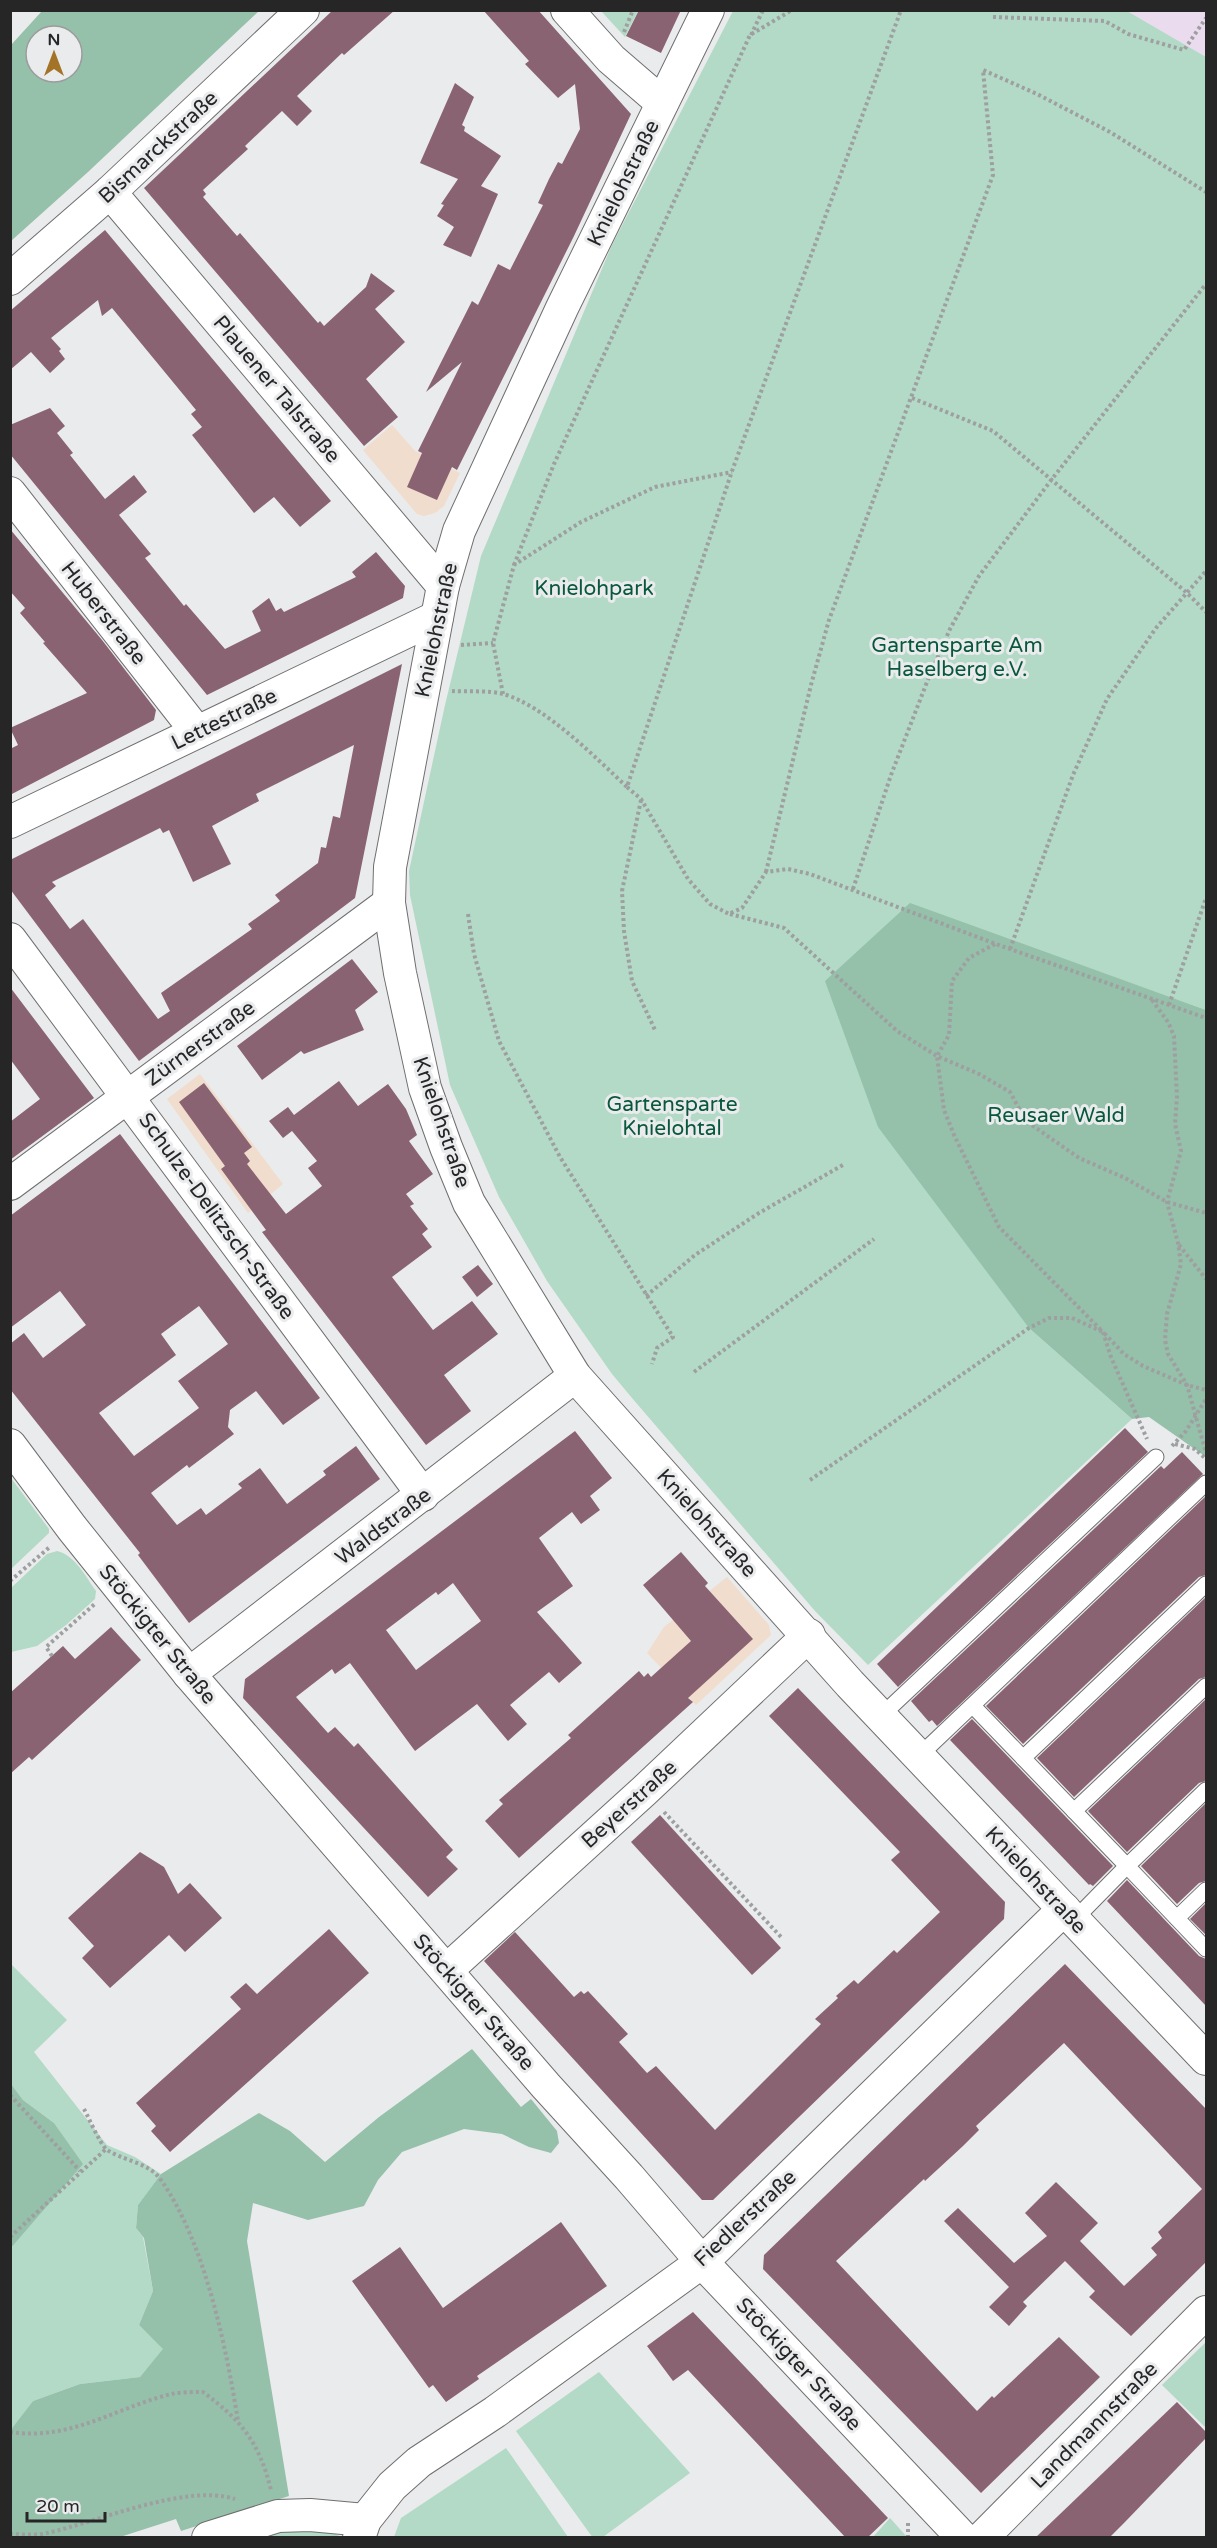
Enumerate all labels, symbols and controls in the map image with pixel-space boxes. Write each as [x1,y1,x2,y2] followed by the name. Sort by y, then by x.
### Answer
[24,24,84,84] north arrow
[48,30,60,50] text: N
[94,86,223,209] street label: Bismarckstraße
[582,116,665,250] street label: Knielohstraße
[208,311,346,468] street label: Plauener Talstraße
[56,557,152,670] street label: Huberstraße
[410,560,463,700] street label: Knielohstraße
[534,576,654,601] park label: Knielohpark
[871,633,1043,682] park label: Gartensparte Am Haselberg e.V.
[167,683,281,756] street label: Lettestraße
[141,995,260,1092] street label: Zürnerstraße
[407,1053,476,1191] street label: Knielohstraße
[606,1092,738,1141] park label: Gartensparte Knielohtal
[987,1103,1125,1128] park label: Reusaer Wald
[133,1108,300,1325] street label: Schulze-Delitzsch-Straße
[651,1464,762,1583] street label: Knielohstraße
[331,1482,436,1570] street label: Waldstraße
[94,1559,222,1709] street label: Stöckigter Straße
[576,1755,682,1854] street label: Beyerstraße
[980,1822,1092,1939] street label: Knielohstraße
[408,1929,540,2076] street label: Stöckigter Straße
[689,2165,802,2272] street label: Fiedlerstraße
[731,2293,867,2436] street label: Stöckigter Straße
[1026,2357,1163,2494] street label: Landmannstraße
[27,2485,105,2523] scale bar
[36,2495,80,2517] text: 20 m

